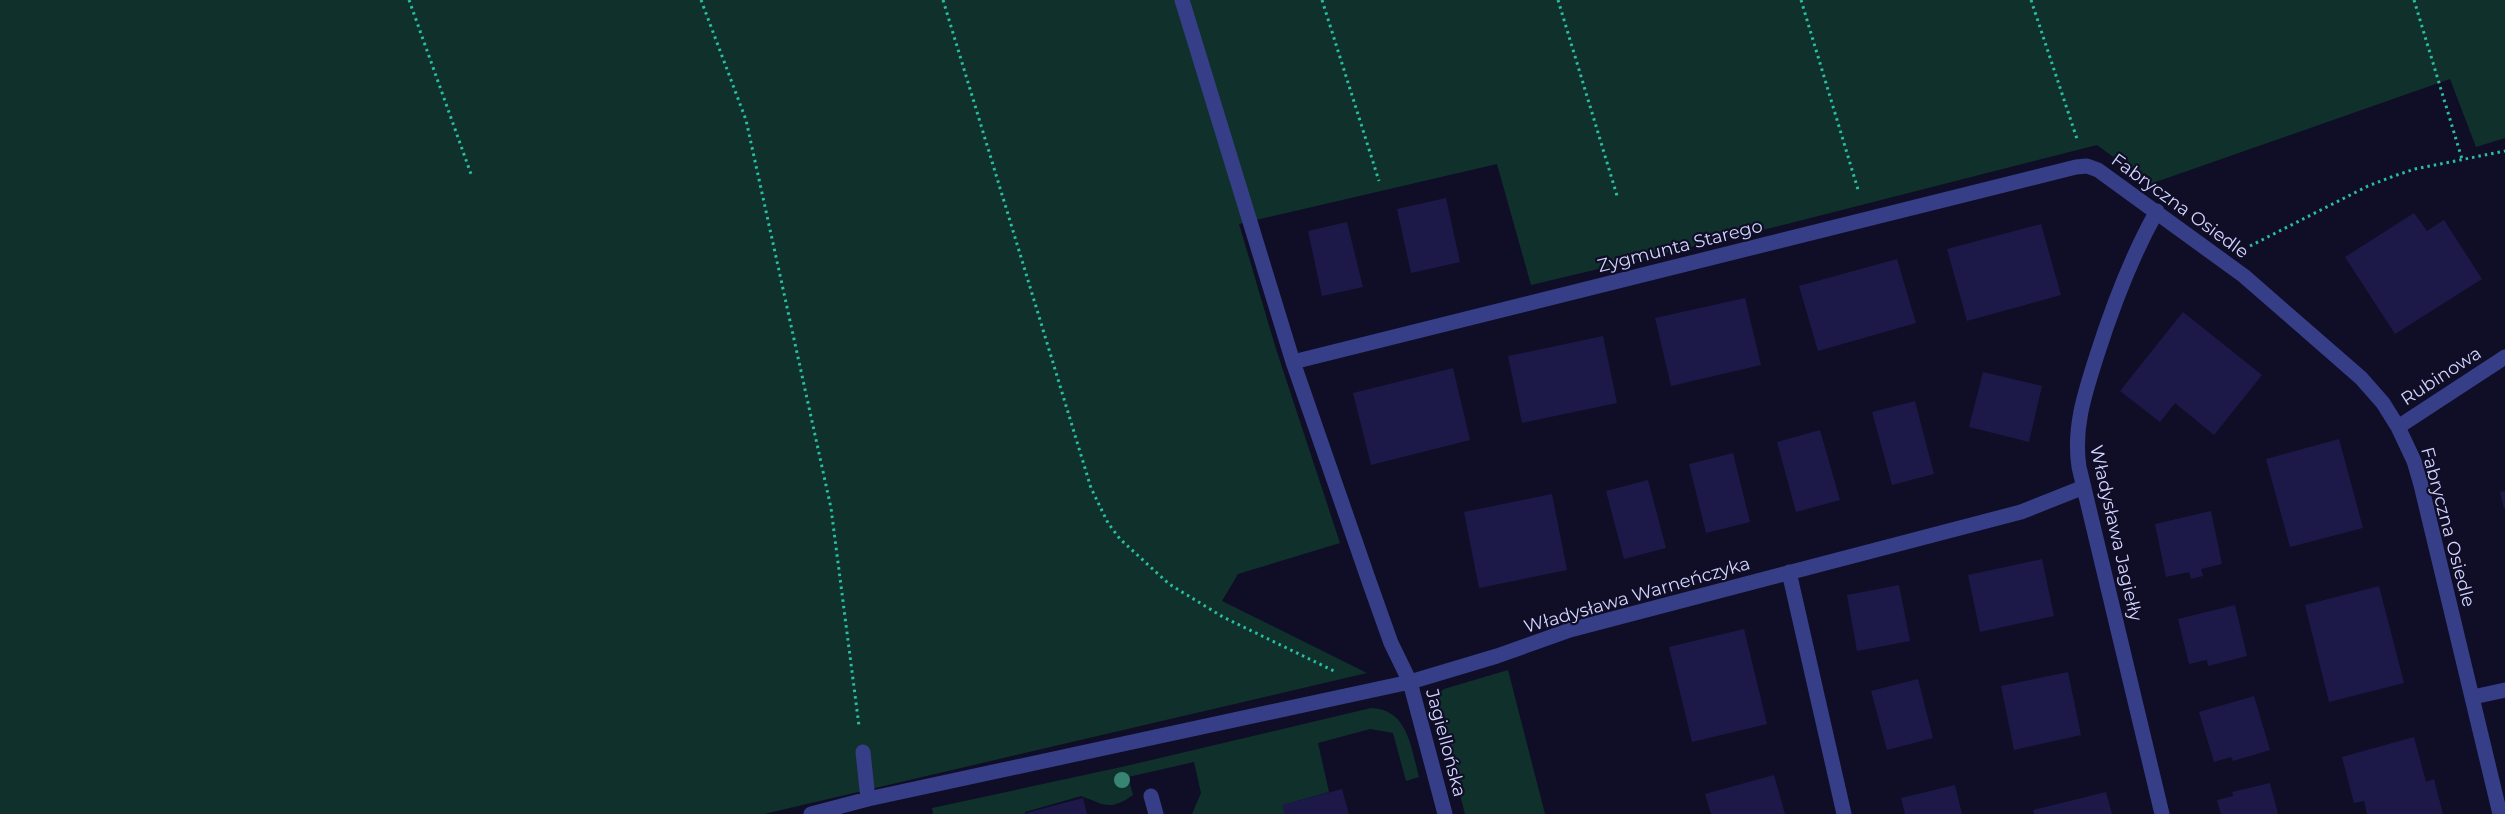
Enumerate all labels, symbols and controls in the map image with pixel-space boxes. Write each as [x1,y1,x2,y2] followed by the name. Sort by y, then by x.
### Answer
[2107,149,2253,263] street label: Fabryczna Osiedle
[1595,215,1765,277] street label: Zygmunta Starego
[2397,342,2485,410] street label: Rubinowa
[2085,443,2147,623] street label: Władysława Jagiełły
[2416,445,2480,609] street label: Fabryczna Osiedle
[1521,552,1753,638] street label: Władysława Warneńczyka
[1421,686,1471,799] street label: Jagiellońska

